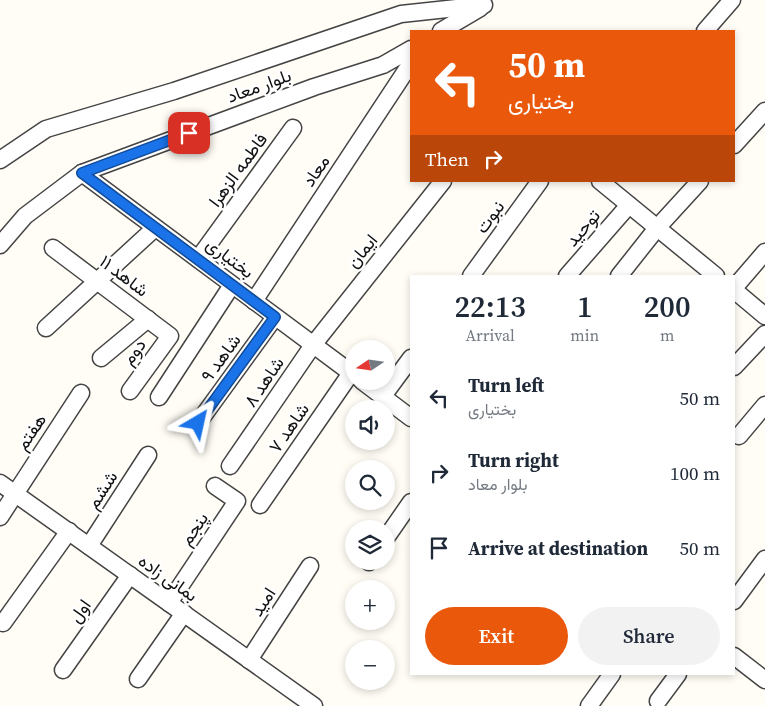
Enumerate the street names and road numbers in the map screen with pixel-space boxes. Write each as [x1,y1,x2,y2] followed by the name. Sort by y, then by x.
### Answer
[223,62,294,109] street label: بلوار معاد
[202,128,273,212] street label: فاطمه الزهرا
[296,150,335,191] street label: معاد
[469,195,510,238] street label: نبوت
[560,204,606,252] street label: توحید
[340,228,383,273] street label: ایمان
[201,231,259,284] street label: بختیاری
[95,249,154,302] street label: شاهد ۱۱
[195,329,247,387] street label: شاهد ۹
[115,333,152,370] street label: دوم
[238,352,290,412] street label: شاهد ۸
[262,398,315,458] street label: شاهد ۷
[9,408,52,455] street label: هفتم
[80,466,123,514] street label: ششم
[173,507,214,550] street label: پنجم
[133,548,203,607] street label: بمانی زاده
[244,582,281,621] street label: امید
[63,594,97,628] street label: اول

